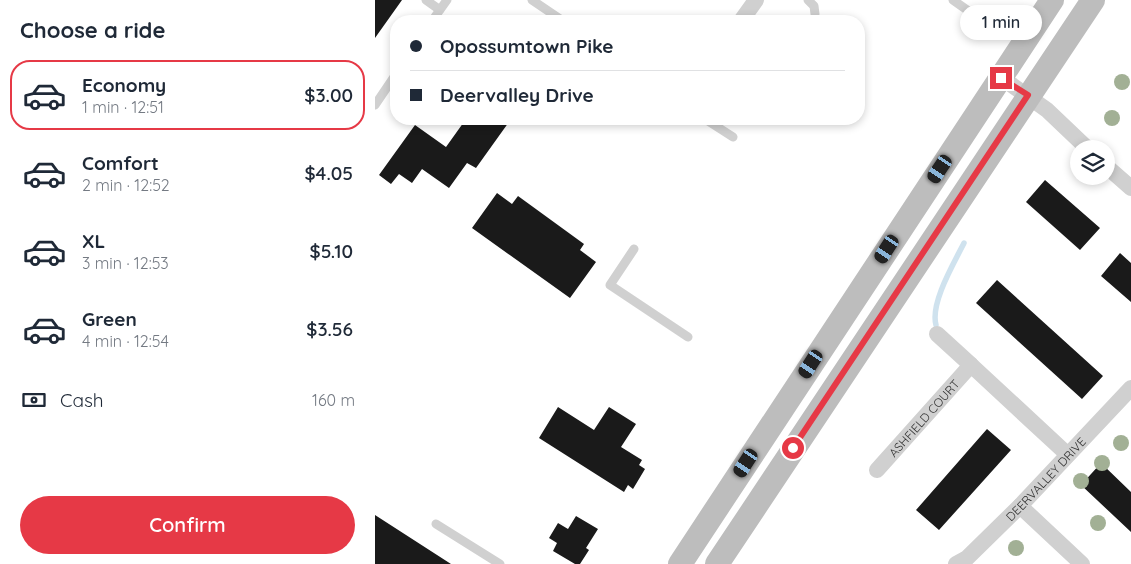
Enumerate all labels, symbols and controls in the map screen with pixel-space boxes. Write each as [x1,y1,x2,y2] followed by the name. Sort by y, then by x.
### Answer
[960,5,1042,40] callout: 1 min
[982,12,1020,32] text: 1 min
[20,16,165,44] text: Choose a ride
[440,34,614,58] text: Opossumtown Pike
[990,67,1012,89] route end
[22,73,67,118] icon: car
[82,73,166,97] text: Economy
[304,83,353,107] text: $3.00
[440,83,594,107] text: Deervalley Drive
[82,97,164,117] text: 1 min · 12:51
[1070,140,1115,185] map controls
[1070,140,1115,185] button: layers
[22,151,67,196] icon: car
[82,151,159,175] text: Comfort
[925,152,954,186] car
[304,161,353,185] text: $4.05
[82,175,170,195] text: 2 min · 12:52
[22,229,67,274] icon: car
[82,229,105,253] text: XL
[872,232,901,266] car
[310,239,353,263] text: $5.10
[82,253,169,273] text: 3 min · 12:53
[22,307,67,352] icon: car
[82,307,137,331] text: Green
[306,317,353,341] text: $3.56
[82,331,169,351] text: 4 min · 12:54
[796,347,825,381] car
[885,376,962,460] street label: ASHFIELD COURT
[20,386,48,414] icon: cash
[60,388,104,412] text: Cash
[312,390,355,410] text: 160 m
[1002,434,1089,524] street label: DEERVALLEY DRIVE
[782,437,804,459] route start
[731,446,760,480] car
[20,496,355,554] button: Confirm

